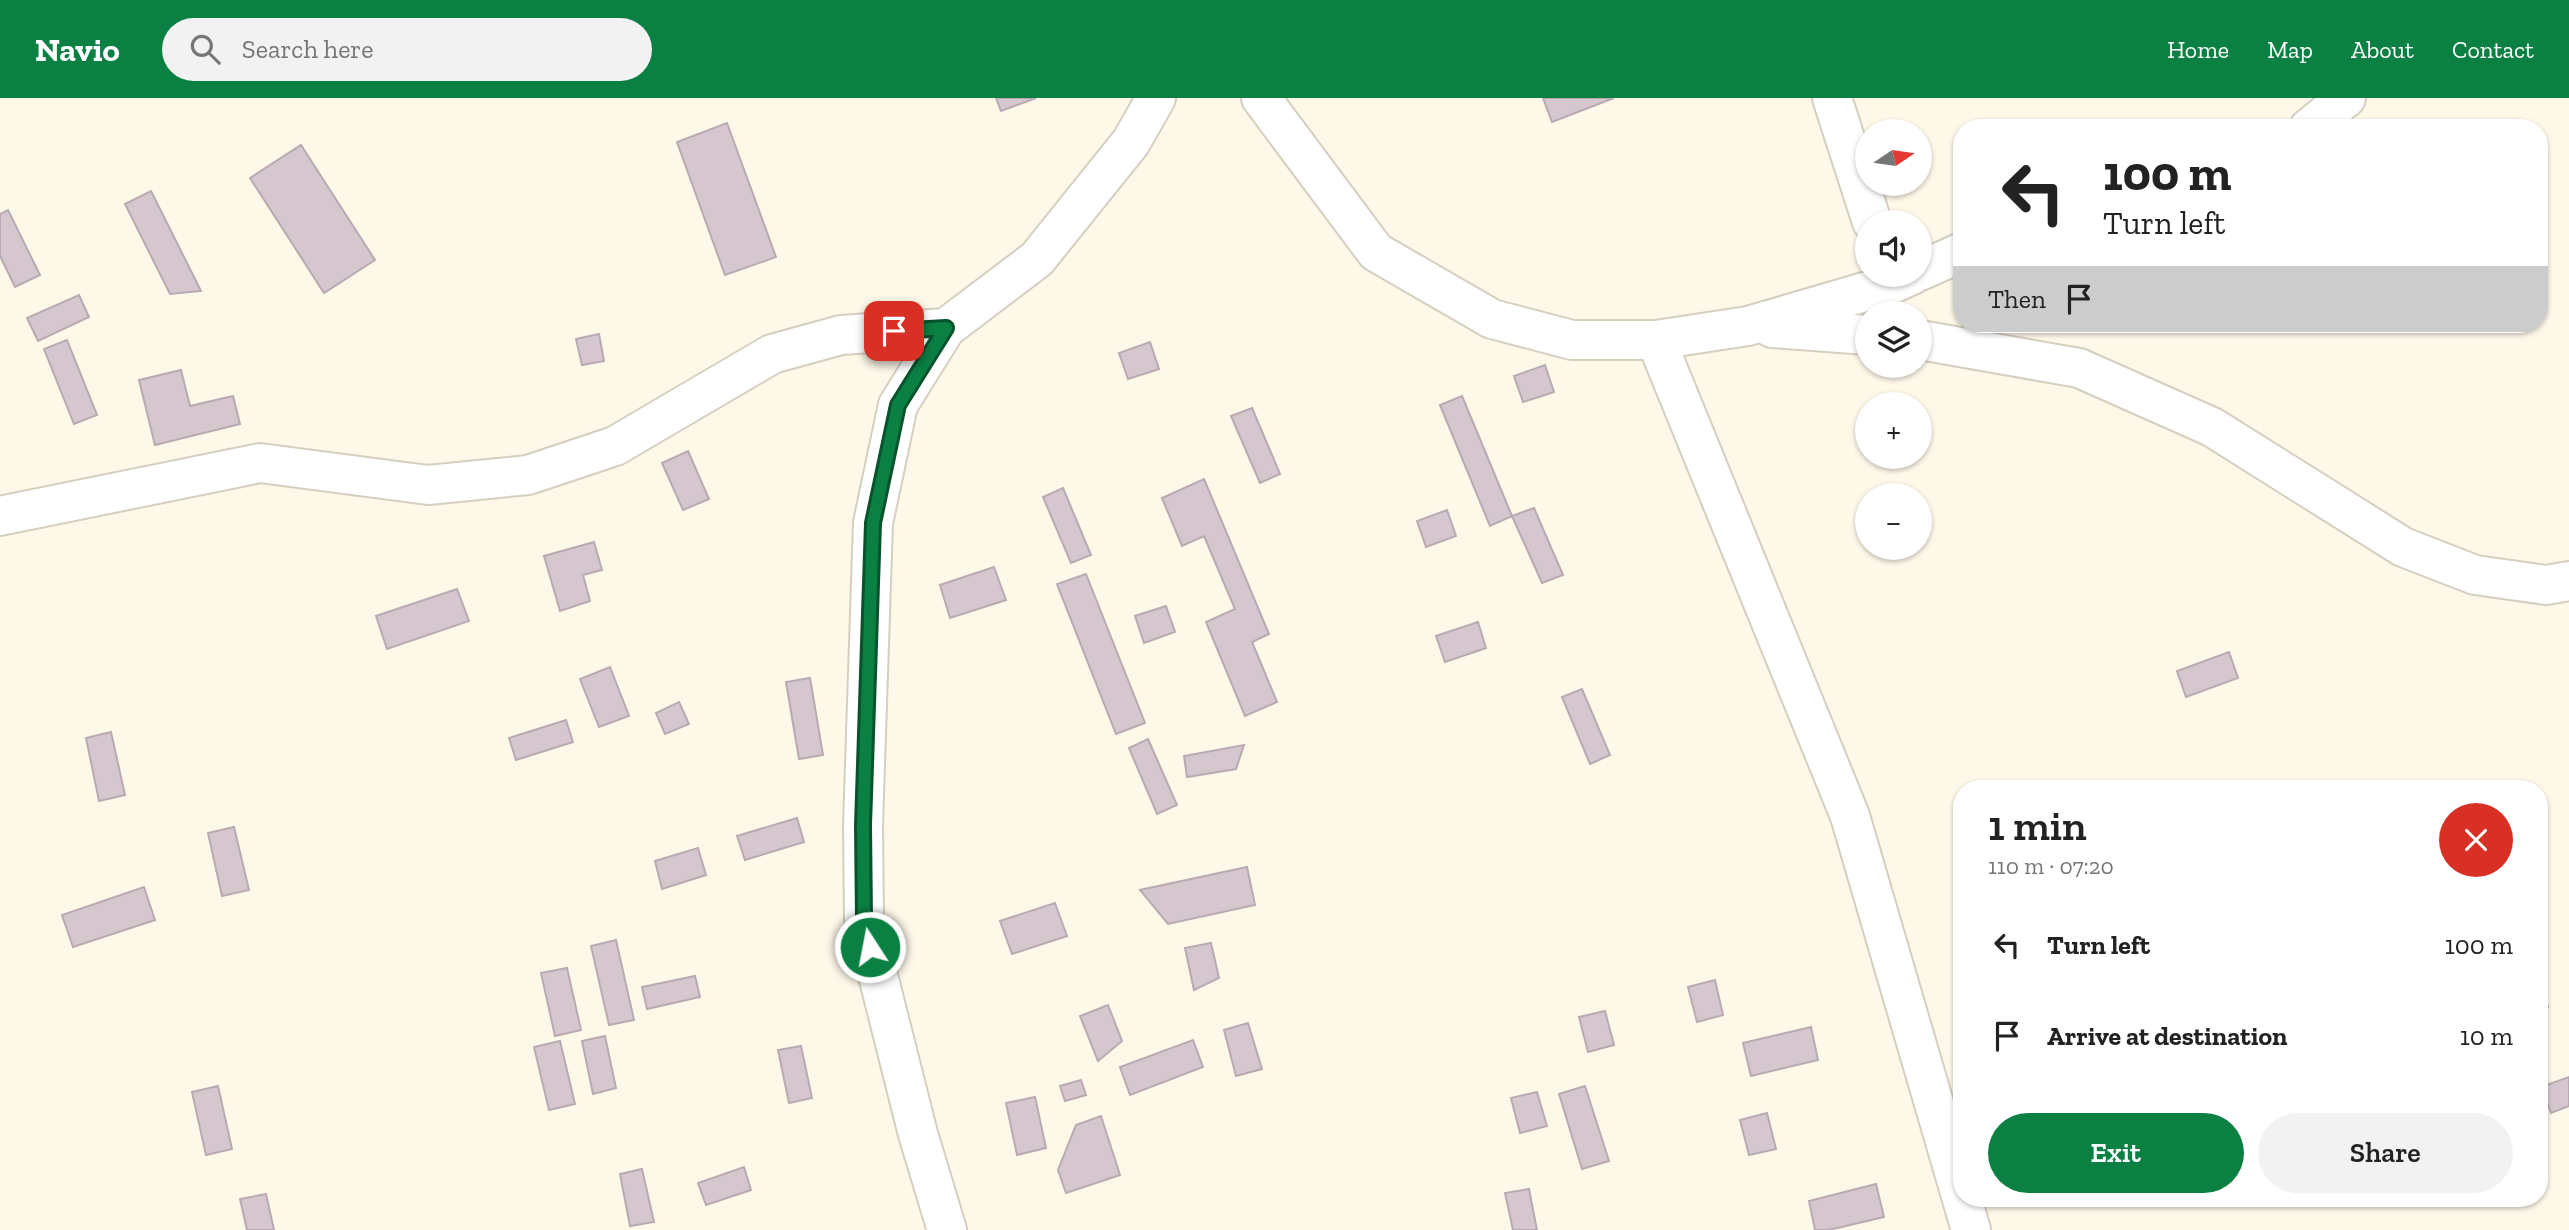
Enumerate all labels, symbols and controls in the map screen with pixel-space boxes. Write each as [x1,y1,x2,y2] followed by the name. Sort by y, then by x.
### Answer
[162,18,652,81] search box
[35,30,120,69] text: Navio
[186,30,224,68] icon: search
[242,33,374,65] text: Search here
[2167,35,2229,64] text: Home
[2267,35,2313,64] text: Map
[2351,35,2414,64] text: About
[2452,35,2534,64] text: Contact
[1855,119,1932,196] north arrow
[1855,119,1932,560] map controls
[2103,144,2231,203] text: 100 m
[1988,147,2079,238] icon: left
[2103,204,2225,242] text: Turn left
[1855,210,1932,287] button: sound
[2060,280,2098,318] icon: arrive
[1988,283,2046,315] text: Then
[864,301,924,361] pin
[1855,301,1932,378] button: layers
[875,312,913,350] icon: arrive
[1855,392,1932,469] button: +
[1855,483,1932,560] button: −
[1988,800,2087,851] text: 1 min
[2439,803,2513,877] button: close
[1988,852,2114,880] text: 110 m · 07:20
[833,910,907,984] position arrow
[1988,926,2026,964] icon: left
[2047,929,2150,961] text: Turn left
[2445,929,2513,961] text: 100 m
[1988,1017,2026,1055] icon: arrive
[2047,1020,2287,1052] text: Arrive at destination
[2460,1020,2513,1052] text: 10 m
[1988,1113,2244,1193] button: Exit
[2258,1113,2513,1193] button: Share

